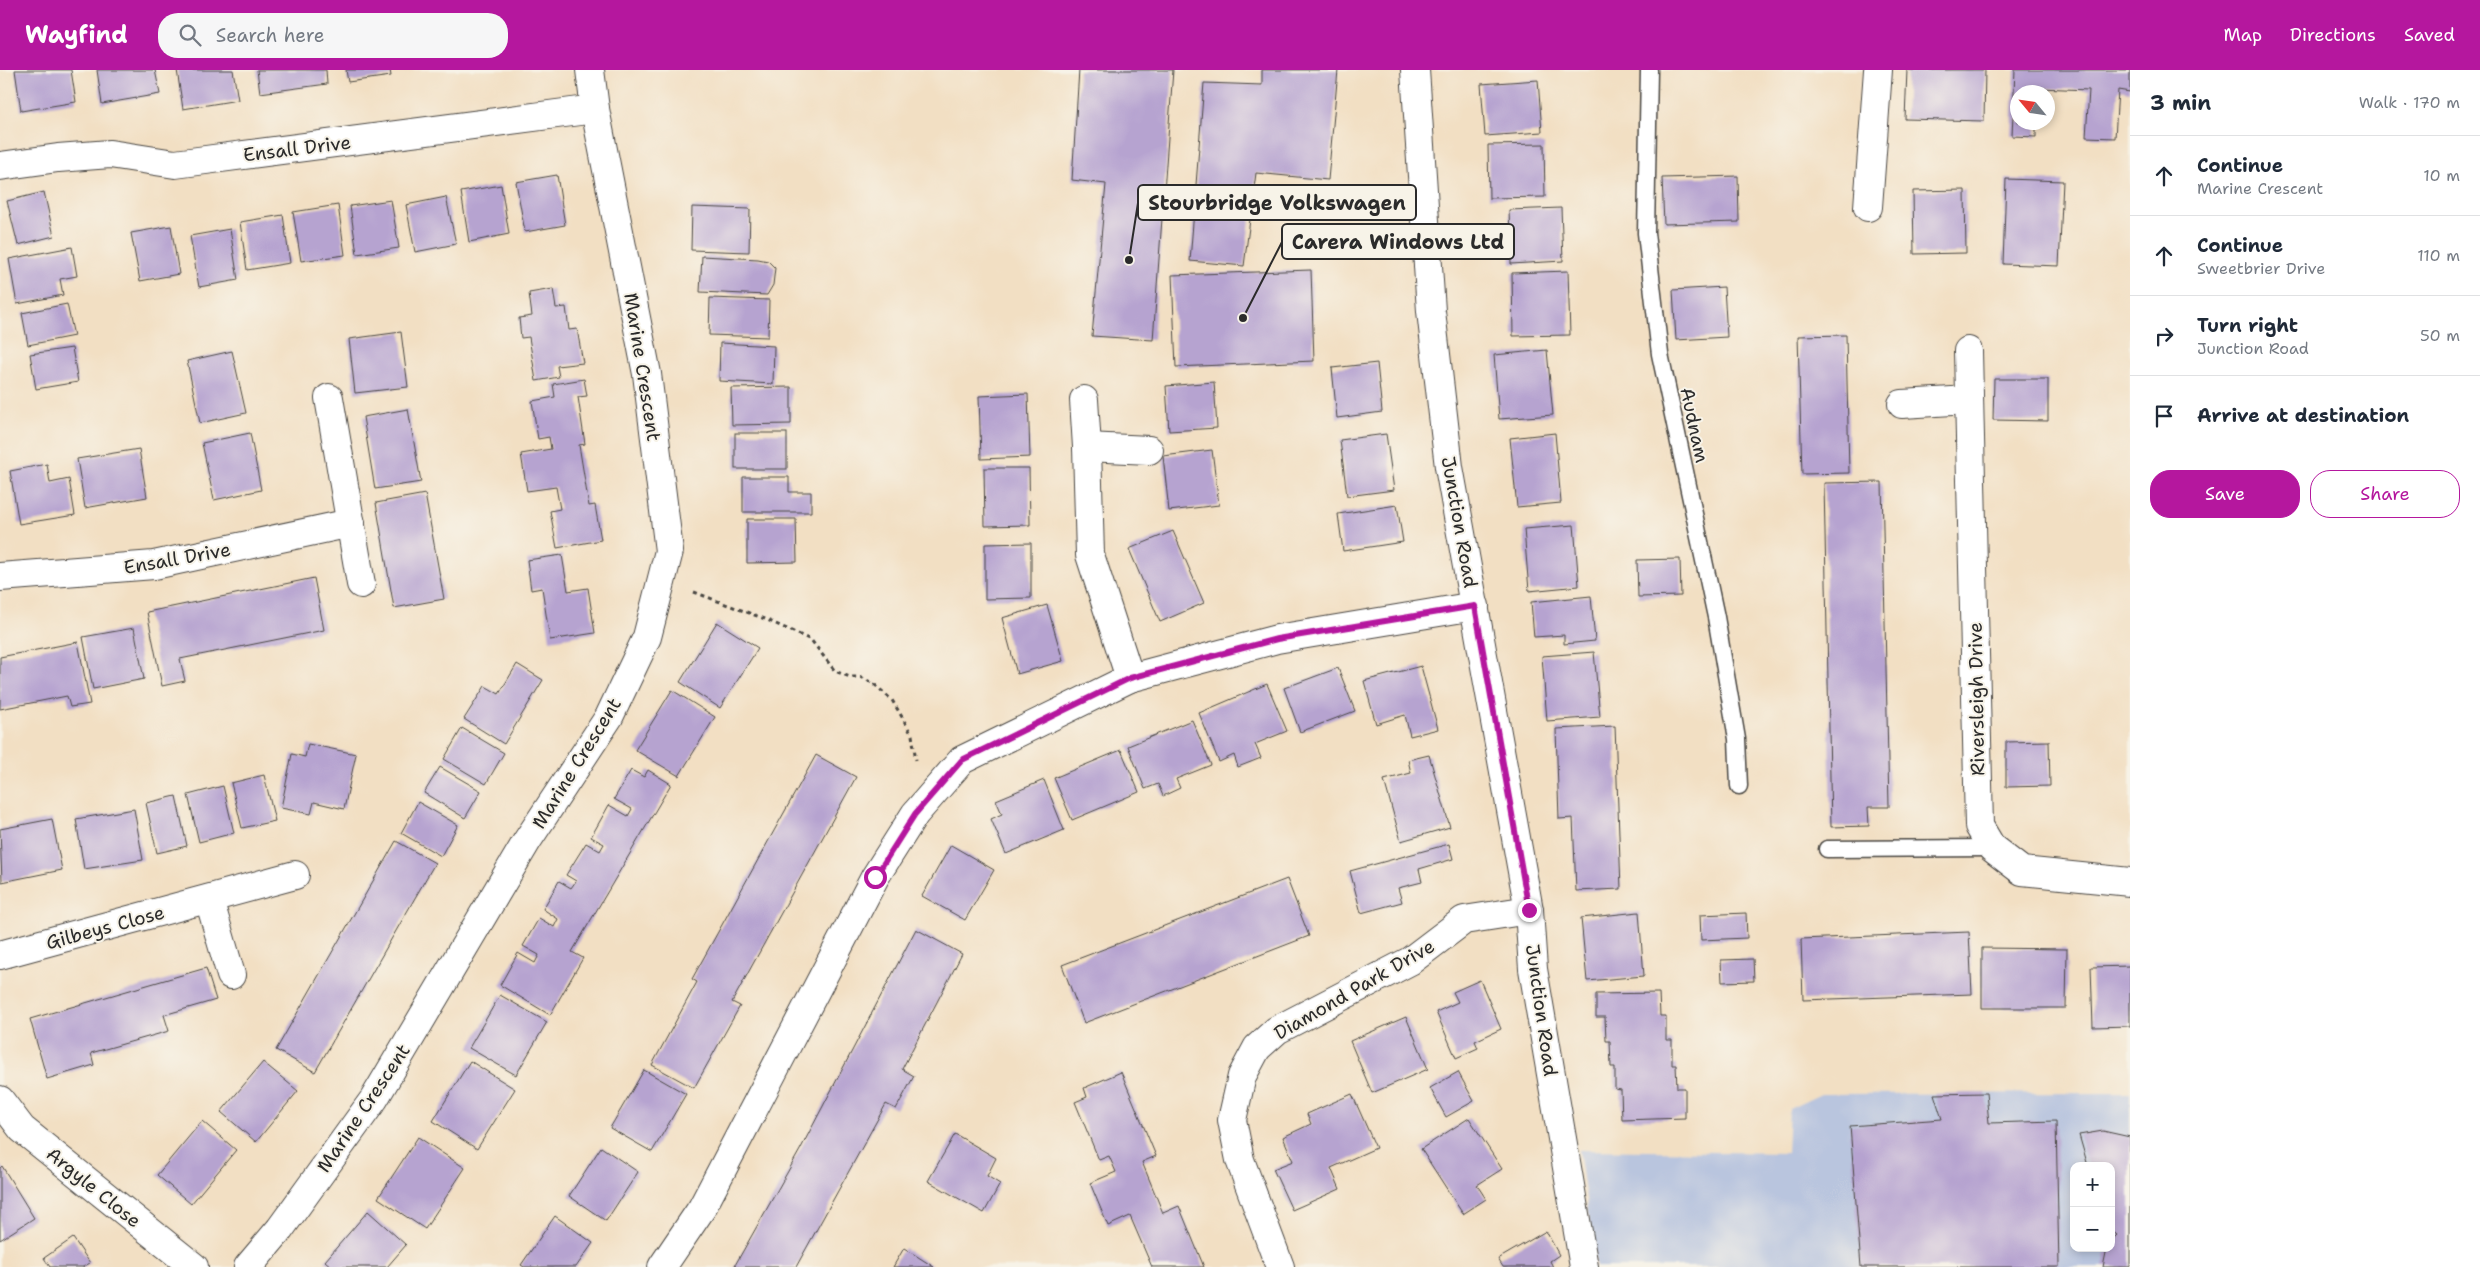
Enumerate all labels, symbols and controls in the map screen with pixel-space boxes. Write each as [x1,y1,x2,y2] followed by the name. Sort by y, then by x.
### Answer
[158,13,508,58] search box
[25,19,128,51] text: Wayfind
[176,21,204,49] icon: search
[216,23,324,48] text: Search here
[2224,23,2262,47] text: Map
[2290,23,2376,47] text: Directions
[2404,23,2455,47] text: Saved
[2010,85,2055,130] north arrow
[2150,89,2211,117] text: 3 min
[2359,92,2460,113] text: Walk · 170 m
[242,129,352,168] street label: Ensall Drive
[2197,153,2283,178] text: Continue
[2150,162,2178,190] icon: ahead
[2423,165,2460,186] text: 10 m
[2197,178,2323,199] text: Marine Crescent
[1138,185,1416,220] callout: Stourbridge Volkswagen
[1148,190,1406,216] text: Stourbridge Volkswagen
[1282,224,1514,259] callout: Carera Windows Ltd
[1292,229,1504,255] text: Carera Windows Ltd
[2197,233,2283,258] text: Continue
[2150,242,2178,270] icon: ahead
[2417,245,2460,266] text: 110 m
[2197,258,2325,279] text: Sweetbrier Drive
[618,291,667,443] street label: Marine Crescent
[2197,313,2298,338] text: Turn right
[2150,322,2178,350] icon: right
[2420,325,2460,346] text: 50 m
[2197,338,2309,359] text: Junction Road
[1674,385,1715,465] street label: Audnam
[2150,402,2178,430] icon: arrive
[2197,403,2409,428] text: Arrive at destination
[1436,454,1483,590] street label: Junction Road
[2150,470,2300,518] button: Save
[2310,470,2460,518] button: Share
[122,537,233,580] street label: Ensall Drive
[1963,622,1990,776] street label: Riversleigh Drive
[526,693,627,834] street label: Marine Crescent
[864,866,887,889] route start
[1518,899,1541,922] route end
[43,900,167,955] street label: Gilbeys Close
[1270,933,1439,1046] street label: Diamond Park Drive
[1520,942,1563,1078] street label: Junction Road
[311,1039,416,1177] street label: Marine Crescent
[41,1141,146,1233] street label: Argyle Close
[2070,1162,2115,1252] map controls
[2070,1162,2115,1207] button: +
[2070,1207,2115,1252] button: −

